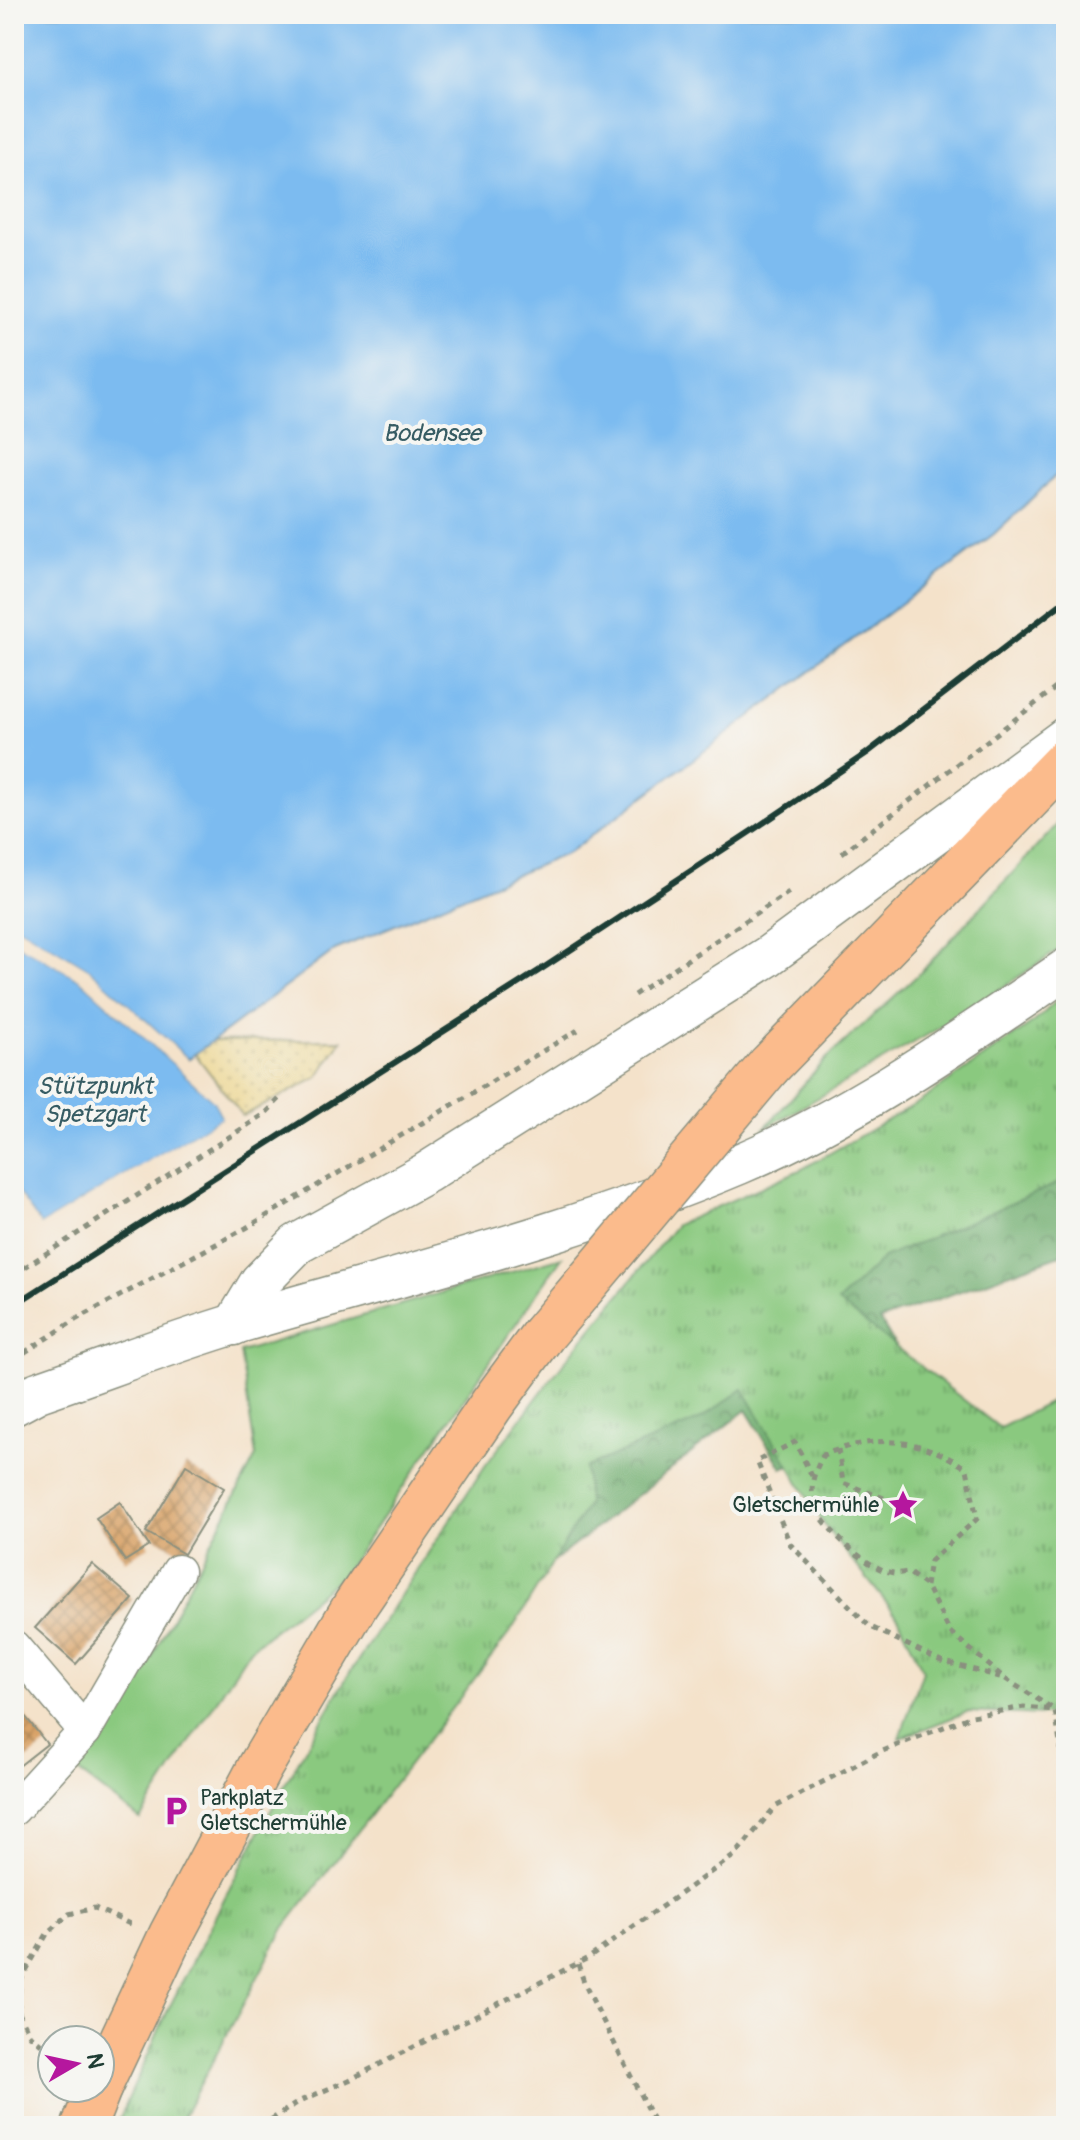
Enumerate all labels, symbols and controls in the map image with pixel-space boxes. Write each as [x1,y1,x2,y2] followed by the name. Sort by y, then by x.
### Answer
[383,419,483,448] water label: Bodensee
[38,1072,155,1129] water label: Stützpunkt Spetzgart
[886,1488,920,1522] place icon: Gletschermühle
[732,1491,879,1519] place label: Gletschermühle
[200,1784,347,1837] place label: Parkplatz Gletschermühle
[159,1794,193,1828] parking icon: Parkplatz Gletschermühle
[36,2024,116,2104] north arrow
[80,2051,110,2071] text: N

